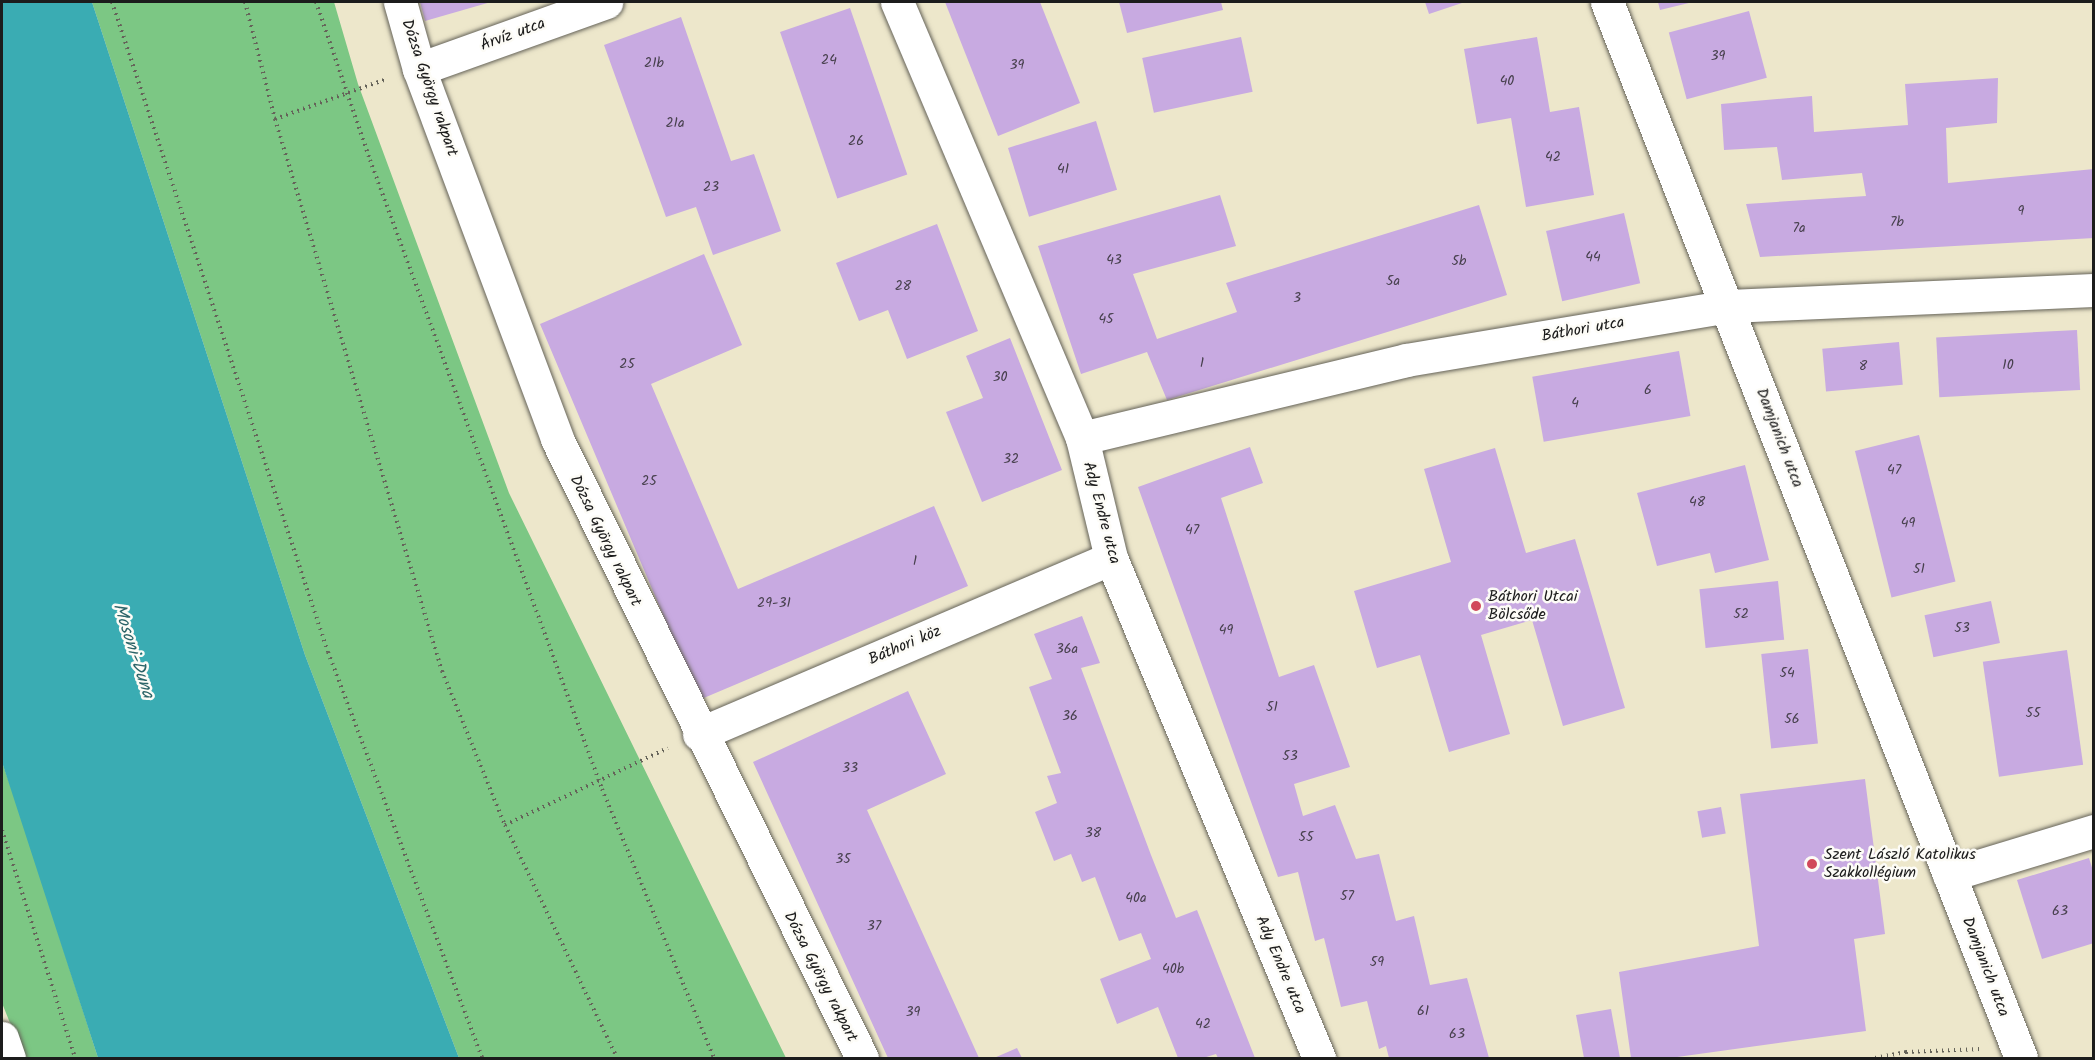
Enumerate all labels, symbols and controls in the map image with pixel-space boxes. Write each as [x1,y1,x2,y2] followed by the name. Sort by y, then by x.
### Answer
[478,14,548,56] street label: Árvíz utca
[397,17,461,159] street label: Dózsa György rakpart
[1711,48,1725,64] house number: 39
[821,52,837,68] house number: 24
[644,55,664,71] house number: 21b
[1010,57,1024,73] house number: 39
[1500,73,1514,89] house number: 40
[665,115,685,131] house number: 21a
[848,133,864,149] house number: 26
[1545,149,1561,165] house number: 42
[1057,161,1069,177] house number: 41
[703,179,719,195] house number: 23
[2018,203,2024,219] house number: 9
[1890,214,1904,230] house number: 7b
[1792,220,1806,236] house number: 7a
[1585,249,1601,265] house number: 44
[1106,252,1122,268] house number: 43
[1452,253,1466,269] house number: 5b
[1386,273,1400,289] house number: 5a
[895,278,911,294] house number: 28
[1293,290,1301,306] house number: 3
[1098,311,1114,327] house number: 45
[1540,313,1626,347] street label: Báthori utca
[1200,355,1204,371] house number: 1
[619,356,635,372] house number: 25
[2002,357,2014,373] house number: 10
[1859,358,1867,374] house number: 8
[993,369,1007,385] house number: 30
[1644,382,1652,398] house number: 6
[1751,386,1807,490] street label: Damjanich utca
[1571,395,1579,411] house number: 4
[1003,451,1019,467] house number: 32
[1078,460,1124,566] street label: Ady Endre utca
[1887,462,1901,478] house number: 47
[565,472,645,610] street label: Dózsa György rakpart
[641,473,657,489] house number: 25
[1689,494,1705,510] house number: 48
[1901,515,1915,531] house number: 49
[1185,522,1199,538] house number: 47
[913,553,917,569] house number: 1
[1913,561,1925,577] house number: 51
[1488,587,1577,625] place label: Báthori Utcai Bölcsőde
[757,595,791,611] house number: 29-31
[1469,599,1483,613] marker: Báthori Utcai Bölcsőde
[106,601,158,701] water label: Mosoni-Duna
[1733,606,1749,622] house number: 52
[1954,620,1970,636] house number: 53
[866,622,944,670] street label: Báthori köz
[1219,622,1233,638] house number: 49
[1056,641,1078,657] house number: 36a
[1779,665,1795,681] house number: 54
[1266,699,1278,715] house number: 51
[2025,705,2041,721] house number: 55
[1062,708,1078,724] house number: 36
[1784,711,1800,727] house number: 56
[1282,748,1298,764] house number: 53
[842,760,858,776] house number: 33
[1085,825,1101,841] house number: 38
[1298,829,1314,845] house number: 55
[1824,845,1976,883] place label: Szent László Katolikus Szakkollégium
[835,851,851,867] house number: 35
[1805,857,1819,871] marker: Szent László Katolikus Szakkollégium
[1340,888,1354,904] house number: 57
[1125,890,1147,906] house number: 40a
[2052,903,2068,919] house number: 63
[779,909,861,1045] street label: Dózsa György rakpart
[1251,913,1309,1017] street label: Ady Endre utca
[1957,915,2013,1019] street label: Damjanich utca
[867,918,881,934] house number: 37
[1370,954,1384,970] house number: 59
[1162,961,1184,977] house number: 40b
[1417,1003,1429,1019] house number: 61
[906,1004,920,1020] house number: 39
[1195,1016,1211,1032] house number: 42
[1449,1026,1465,1042] house number: 63

